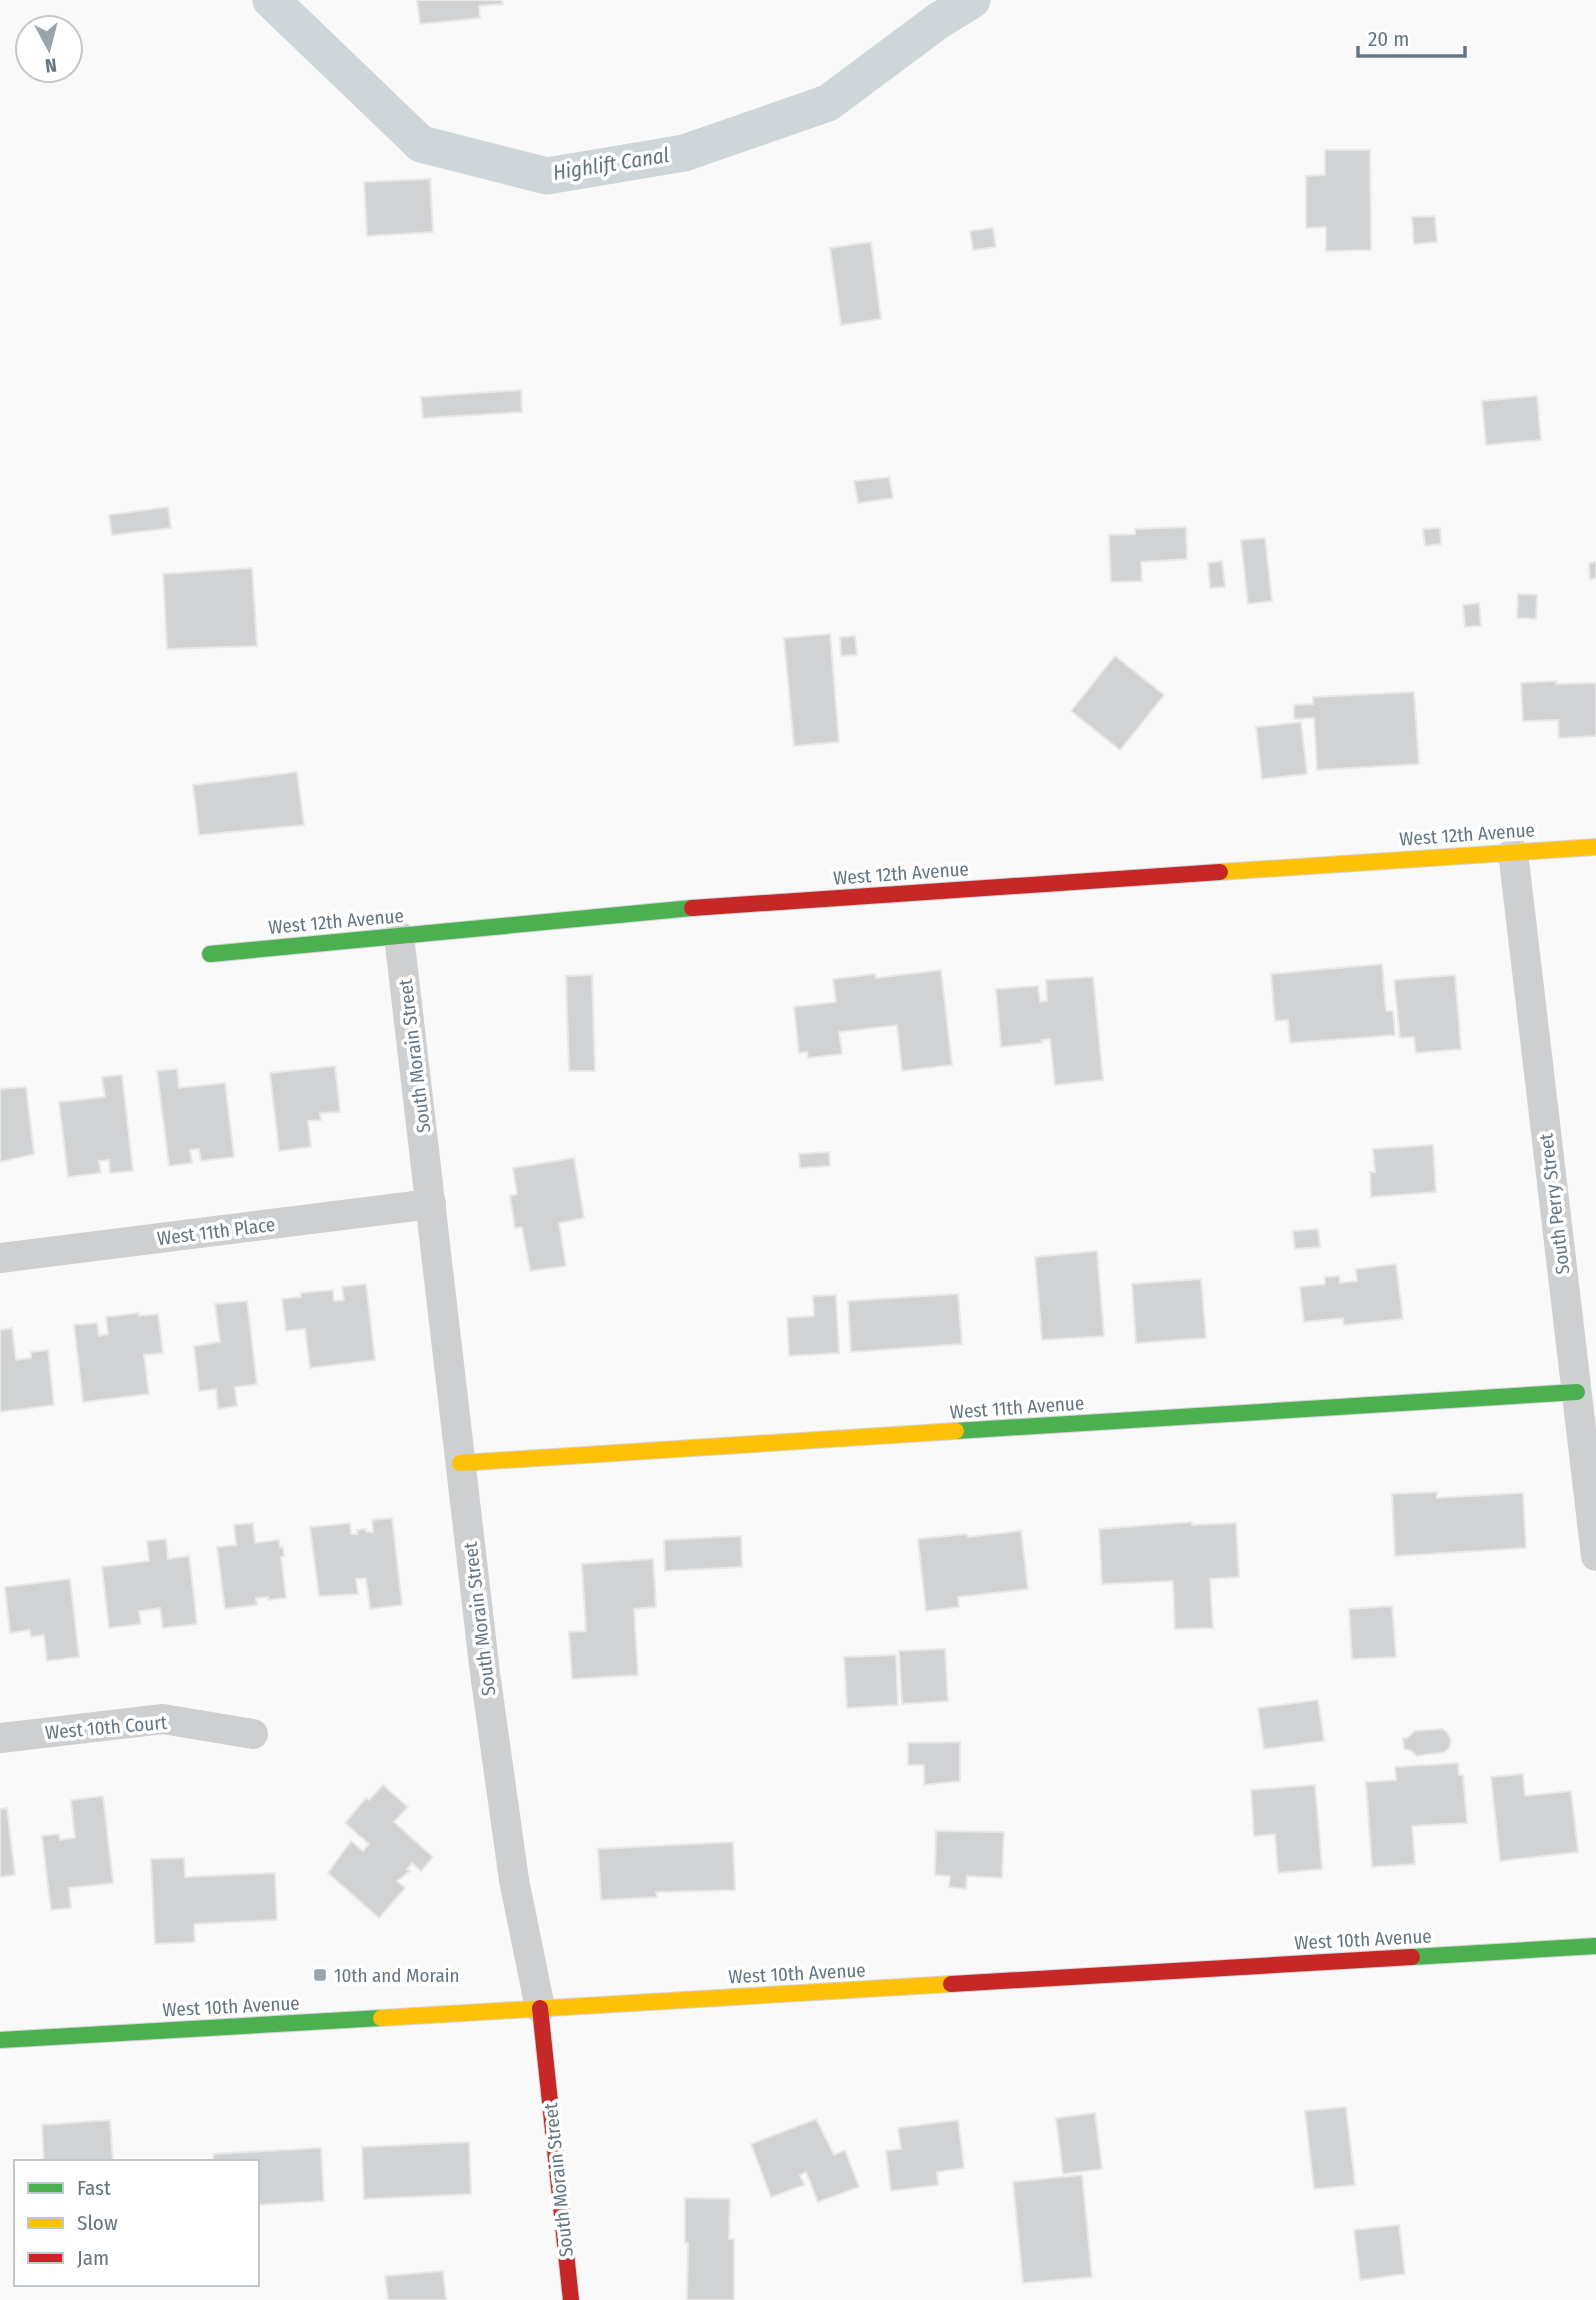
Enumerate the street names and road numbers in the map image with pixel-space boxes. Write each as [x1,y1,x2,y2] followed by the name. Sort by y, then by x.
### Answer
[1398,818,1536,851] street label: West 12th Avenue
[832,857,970,890] street label: West 12th Avenue
[267,904,405,939] street label: West 12th Avenue
[394,977,435,1134] street label: South Morain Street
[1534,1131,1575,1276] street label: South Perry Street
[156,1213,276,1250] street label: West 11th Place
[949,1391,1085,1424] street label: West 11th Avenue
[459,1540,500,1697] street label: South Morain Street
[44,1711,169,1744] street label: West 10th Court
[1294,1924,1432,1955] street label: West 10th Avenue
[728,1958,866,1989] street label: West 10th Avenue
[162,1991,300,2022] street label: West 10th Avenue
[539,2101,578,2258] street label: South Morain Street

